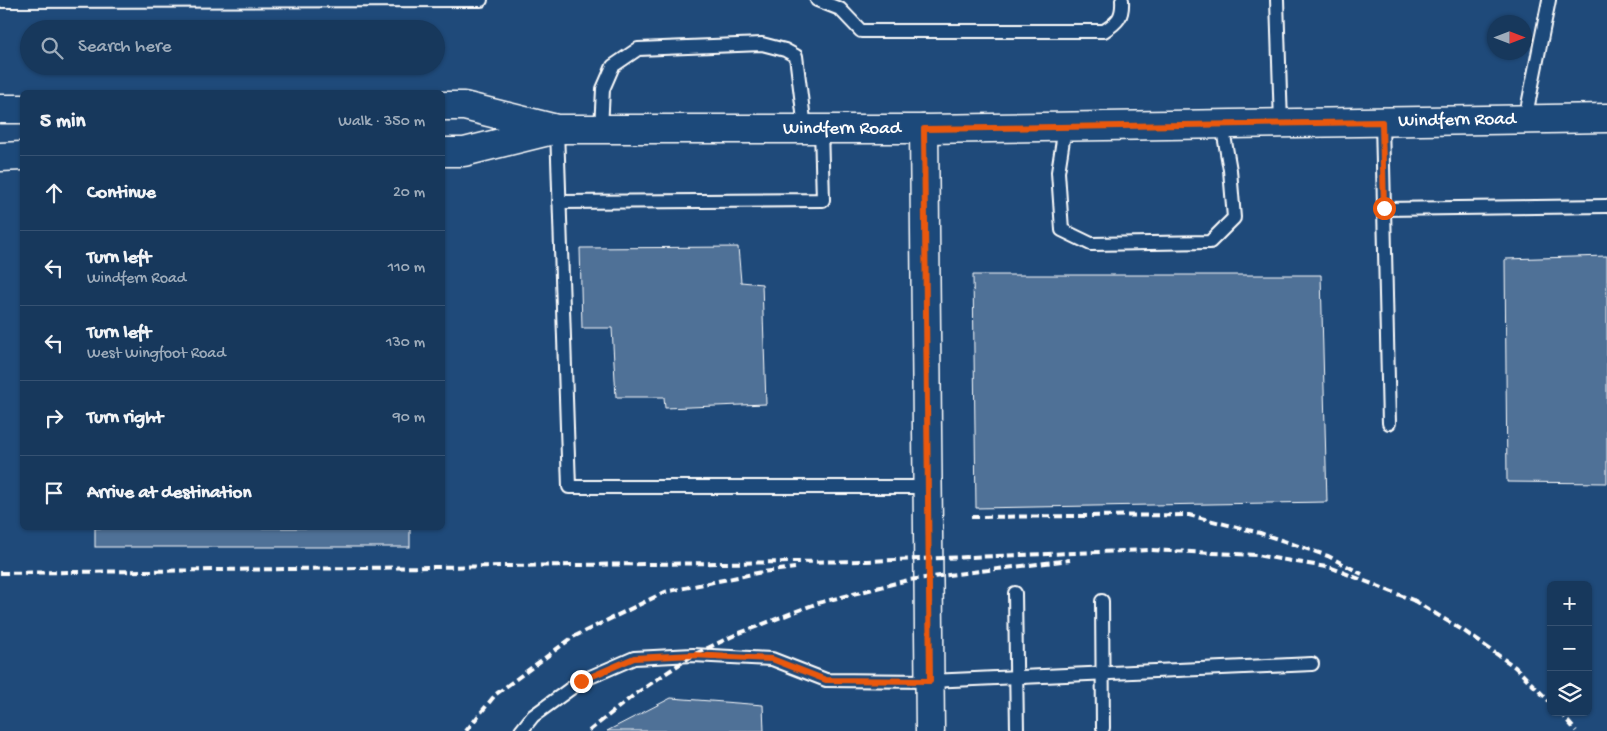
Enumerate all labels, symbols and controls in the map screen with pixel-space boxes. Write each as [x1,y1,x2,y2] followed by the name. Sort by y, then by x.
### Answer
[1487,15,1532,60] north arrow
[20,20,445,75] search box
[38,34,66,62] icon: search
[78,36,172,59] text: Search here
[1398,108,1518,134] street label: Windfern Road
[40,110,85,135] text: 5 min
[338,113,425,132] text: Walk · 350 m
[783,118,903,141] street label: Windfern Road
[40,179,68,207] icon: ahead
[87,182,156,205] text: Continue
[393,184,425,203] text: 20 m
[1373,197,1396,220] route start
[87,247,151,270] text: Turn left
[40,254,68,282] icon: left
[388,259,425,278] text: 110 m
[87,270,186,289] text: Windfern Road
[87,322,151,345] text: Turn left
[40,329,68,357] icon: left
[386,334,425,353] text: 130 m
[87,345,226,364] text: West Wingfoot Road
[40,404,68,432] icon: right
[87,407,163,430] text: Turn right
[393,409,425,428] text: 90 m
[40,479,68,507] icon: arrive
[87,482,251,505] text: Arrive at destination
[1547,581,1592,716] map controls
[1547,581,1592,626] button: +
[1547,626,1592,671] button: −
[570,670,593,693] route end
[1547,671,1592,716] button: layers

